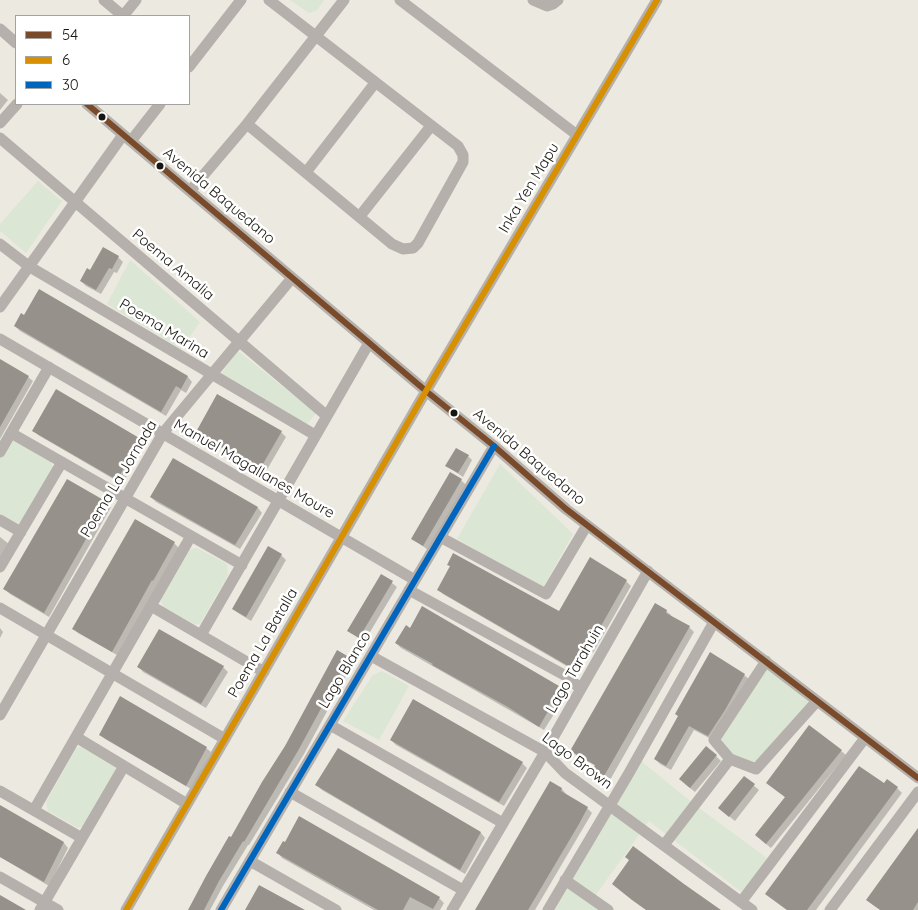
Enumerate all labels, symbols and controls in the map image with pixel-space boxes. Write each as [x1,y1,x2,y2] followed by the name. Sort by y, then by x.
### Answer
[15,15,190,105] legend
[62,25,78,44] text: 54
[62,50,70,69] text: 6
[62,75,79,94] text: 30
[97,112,107,122] unlabelled marker
[495,140,563,236] street label: Inka Yen Mapu
[159,144,279,248] street label: Avenida Baquedano
[155,161,165,171] unlabelled marker
[128,226,218,304] street label: Poema Amalia
[116,295,212,363] street label: Poema Marina
[469,405,589,509] street label: Avenida Baquedano
[449,408,459,418] unlabelled marker
[170,416,338,522] street label: Manuel Magallanes Moure
[77,417,161,541] street label: Poema La Jornada
[224,585,302,701] street label: Poema La Batalla
[542,621,608,717] street label: Lago Tarahuin
[315,628,375,712] street label: Lago Blanco
[538,729,616,793] street label: Lago Brown

